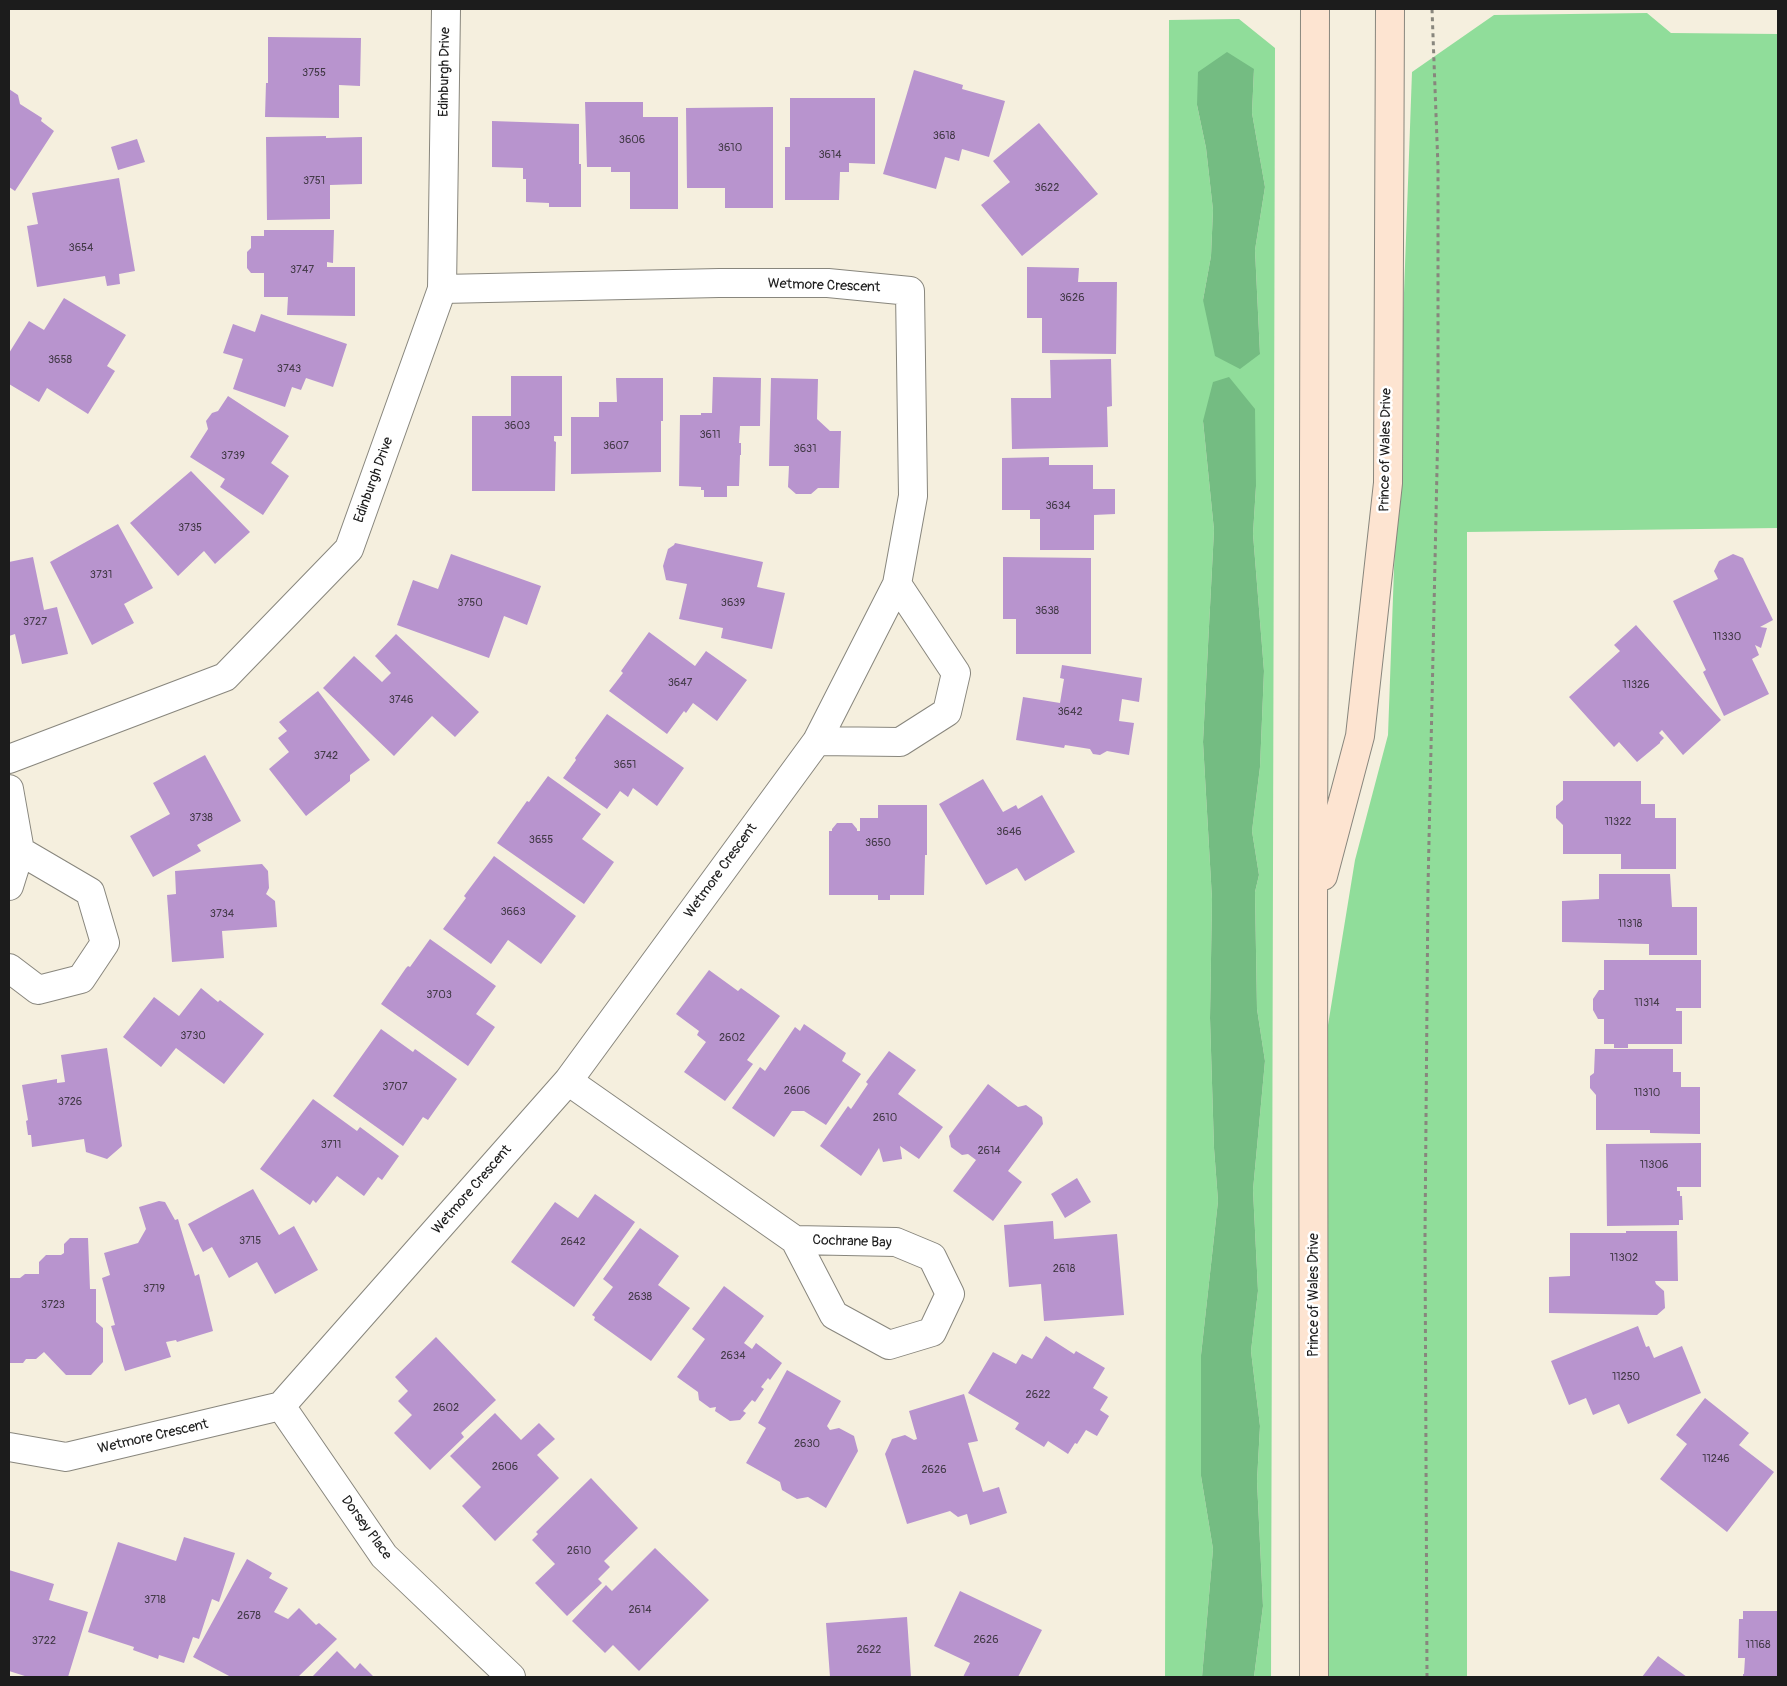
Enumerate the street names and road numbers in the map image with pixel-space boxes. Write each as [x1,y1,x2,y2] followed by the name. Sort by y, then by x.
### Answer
[436,27,454,117] street label: Edinburgh Drive
[767,276,881,296] street label: Wetmore Crescent
[1377,388,1395,512] street label: Prince of Wales Drive
[351,435,397,525] street label: Edinburgh Drive
[681,820,761,922] street label: Wetmore Crescent
[429,1142,515,1238] street label: Wetmore Crescent
[812,1232,892,1252] street label: Cochrane Bay
[1306,1233,1322,1357] street label: Prince of Wales Drive
[96,1416,210,1458] street label: Wetmore Crescent
[337,1493,395,1563] street label: Dorsey Place

